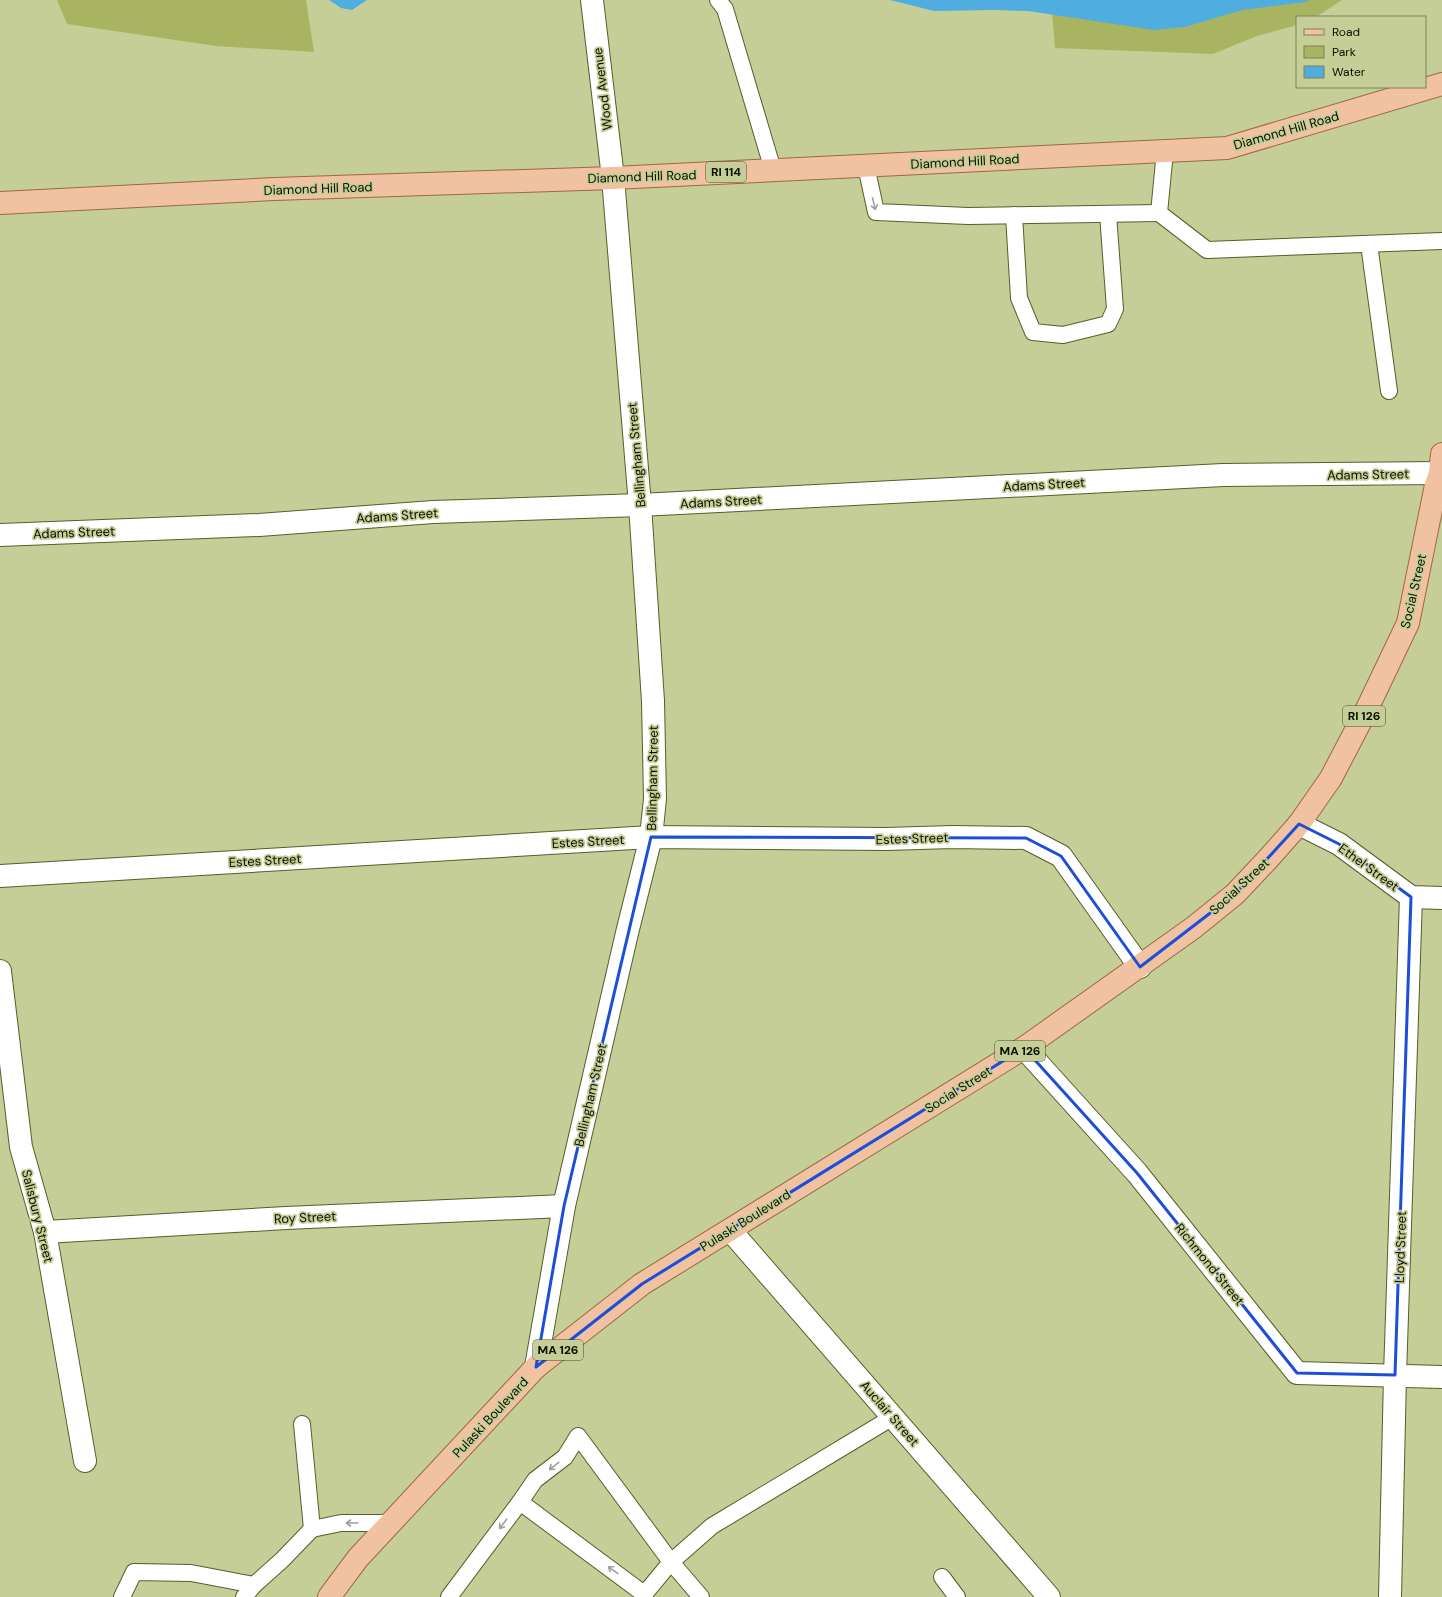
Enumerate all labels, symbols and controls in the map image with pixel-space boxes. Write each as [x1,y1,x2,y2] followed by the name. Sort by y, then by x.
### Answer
[1296,16,1426,88] legend
[1332,24,1360,40] text: Road
[1332,44,1356,60] text: Park
[589,47,616,131] street label: Wood Avenue
[1332,64,1366,80] text: Water
[1231,107,1341,154] street label: Diamond Hill Road
[910,150,1020,173] street label: Diamond Hill Road
[706,162,746,182] road number: RI 114
[587,166,697,187] street label: Diamond Hill Road
[263,178,373,199] street label: Diamond Hill Road
[871,197,879,210] one-way arrow
[623,402,650,508] street label: Bellingham Street
[1327,465,1409,484] street label: Adams Street
[1003,474,1085,495] street label: Adams Street
[680,491,762,512] street label: Adams Street
[356,504,438,527] street label: Adams Street
[33,523,115,542] street label: Adams Street
[1397,552,1430,630] street label: Social Street
[1343,706,1385,726] road number: RI 126
[643,725,662,831] street label: Bellingham Street
[875,829,949,848] street label: Estes Street
[551,831,625,852] street label: Estes Street
[1335,840,1402,895] street label: Ethel Street
[228,850,302,871] street label: Estes Street
[1206,854,1273,919] street label: Social Street
[995,1041,1045,1061] road number: MA 126
[570,1042,611,1148] street label: Bellingham Street
[922,1062,995,1117] street label: Social Street
[18,1168,57,1264] street label: Salisbury Street
[697,1186,794,1255] street label: Pulaski Boulevard
[274,1207,336,1228] street label: Roy Street
[1391,1211,1410,1283] street label: Lloyd Street
[1171,1220,1248,1309] street label: Richmond Street
[533,1340,583,1360] road number: MA 126
[449,1374,532,1461] street label: Pulaski Boulevard
[856,1377,923,1450] street label: Auclair Street
[548,1461,559,1470] one-way arrow
[346,1519,359,1527] one-way arrow
[499,1519,507,1530] one-way arrow
[608,1566,619,1575] one-way arrow

